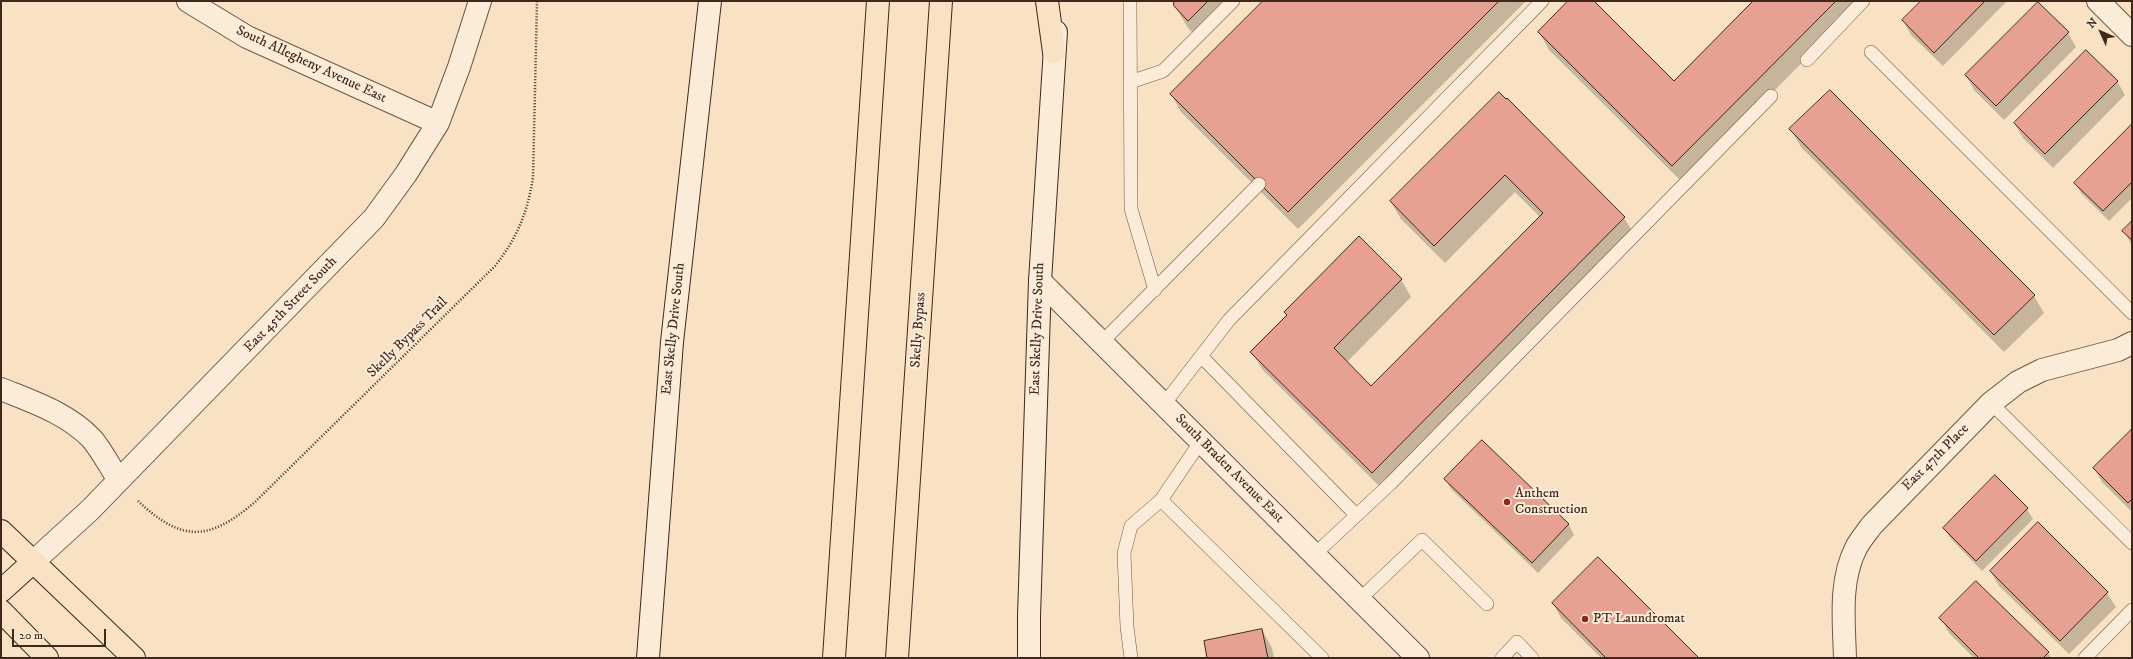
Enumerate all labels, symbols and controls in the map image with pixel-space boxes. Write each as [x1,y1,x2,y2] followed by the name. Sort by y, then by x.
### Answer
[2081,12,2121,52] north arrow
[2084,15,2101,32] text: N
[233,23,389,107] street label: South Allegheny Avenue East
[241,254,341,356] street label: East 45th Street South
[659,262,689,396] street label: East Skelly Drive South
[1027,262,1049,396] street label: East Skelly Drive South
[908,292,930,368] street label: Skelly Bypass
[364,294,452,382] street label: Skelly Bypass Trail
[1171,411,1287,527] street label: South Braden Avenue East
[1899,421,1973,495] street label: East 47th Place
[1515,486,1588,518] place label: Anthem Construction
[1502,497,1512,507] marker: Anthem Construction
[1593,611,1685,627] place label: PT Laundromat
[1580,614,1590,624] marker: PT Laundromat
[14,621,108,647] scale bar
[19,628,43,643] text: 20 m

